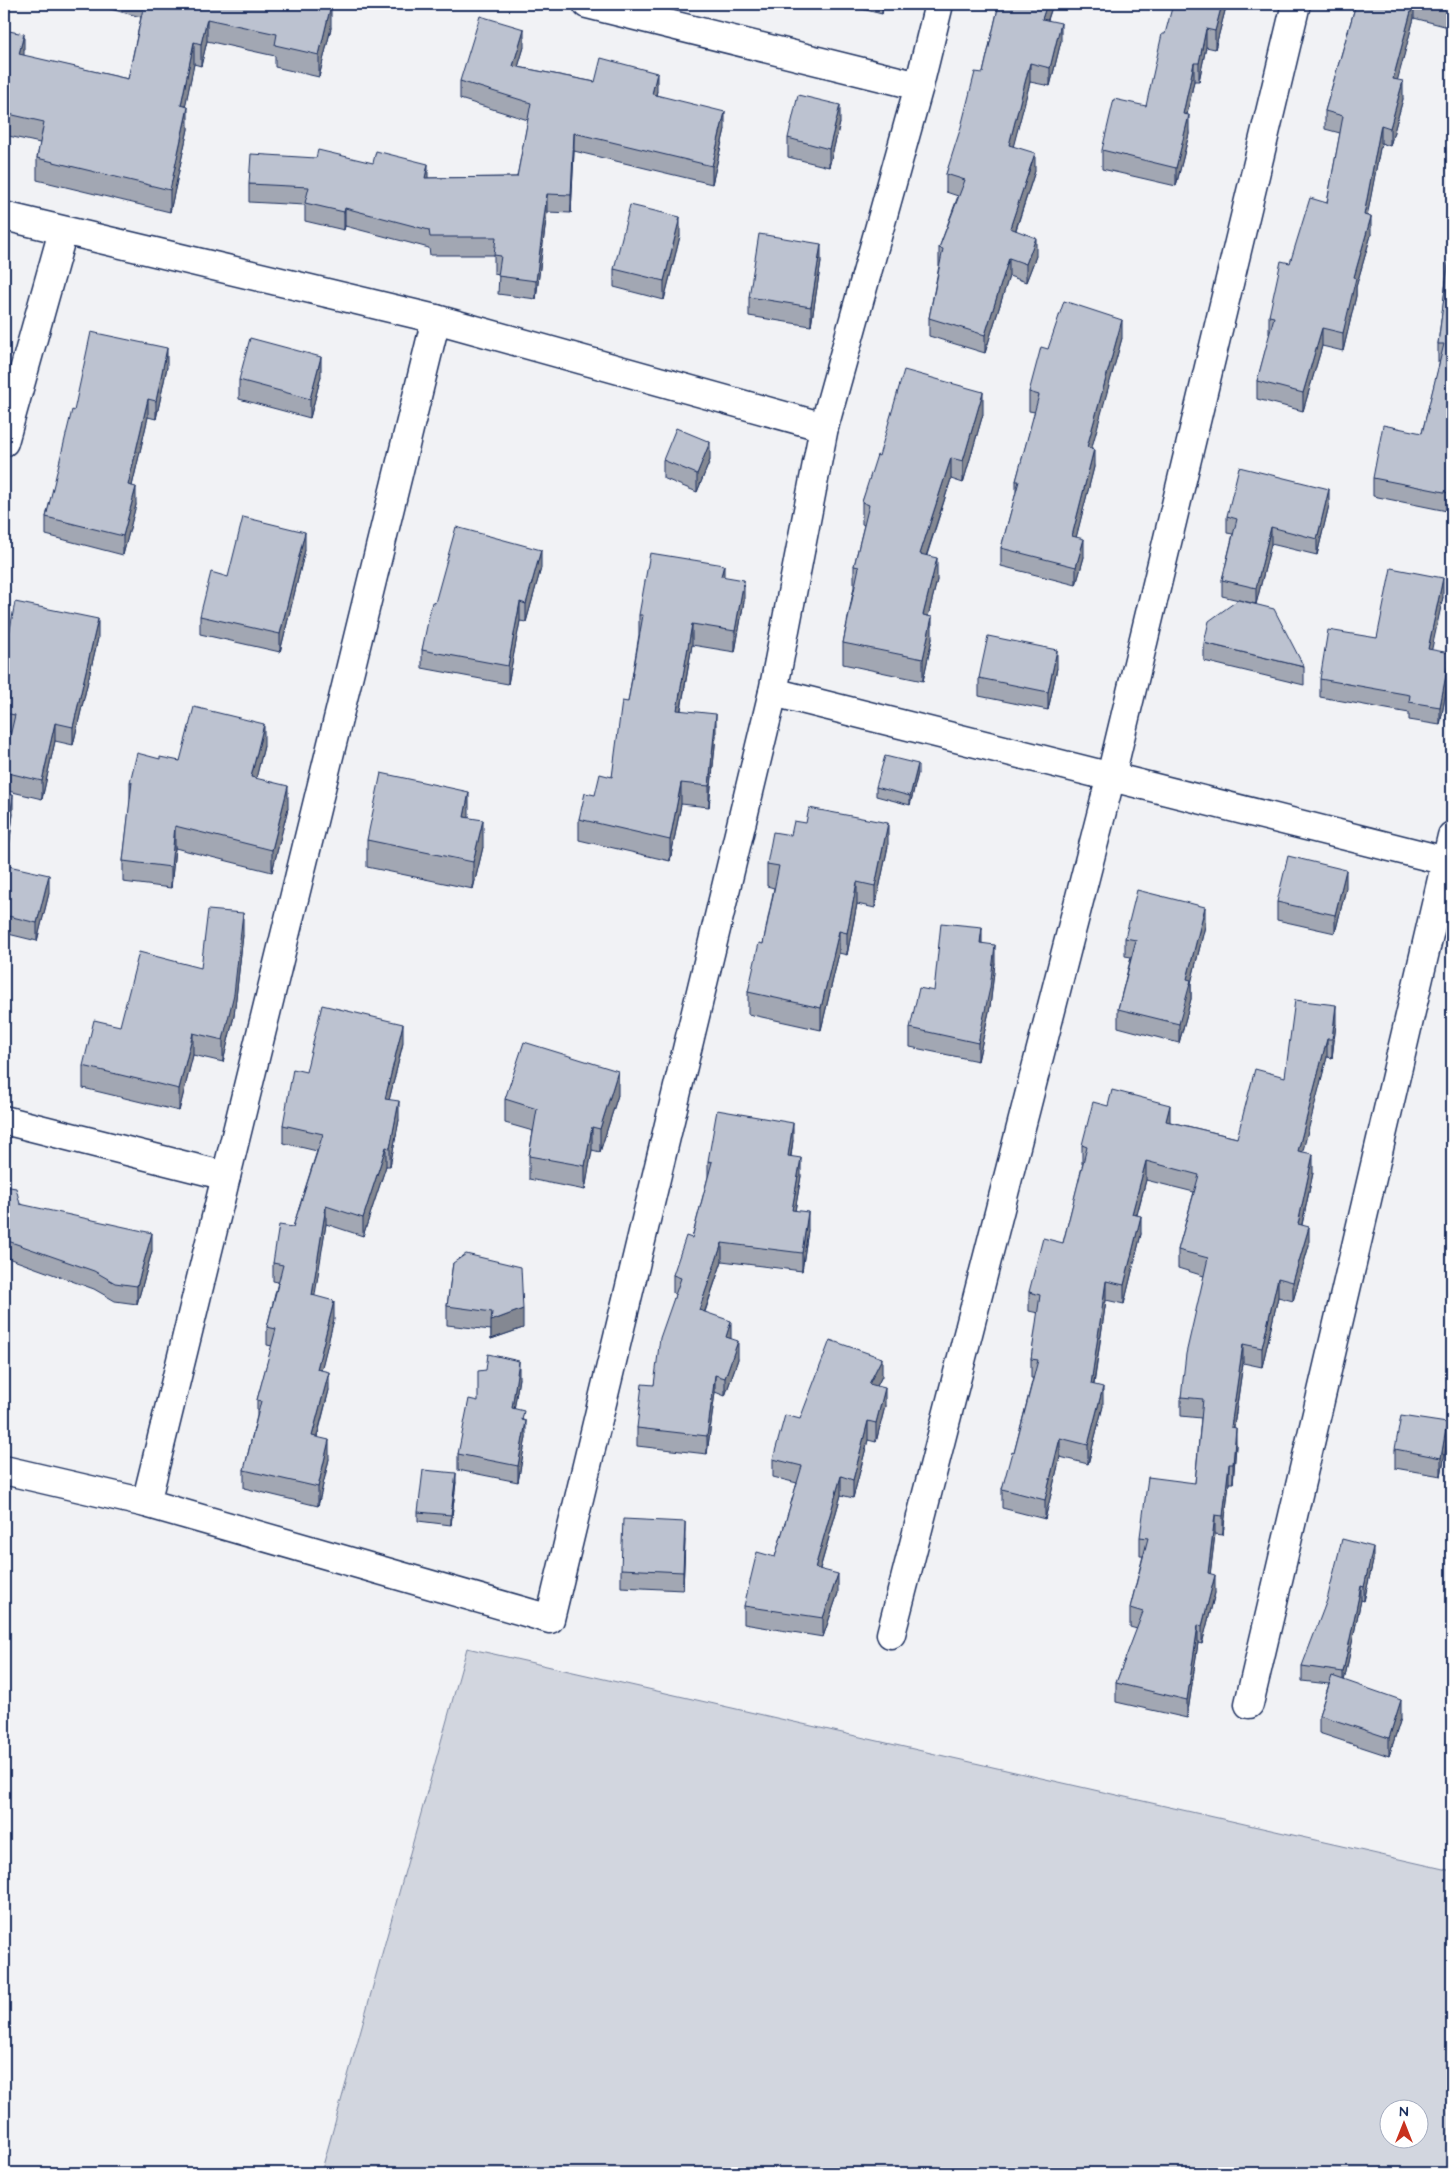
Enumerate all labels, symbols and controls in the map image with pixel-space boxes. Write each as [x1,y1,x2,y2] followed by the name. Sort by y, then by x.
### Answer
[1378,2100,1428,2150] north arrow
[1400,2102,1409,2122] text: N

